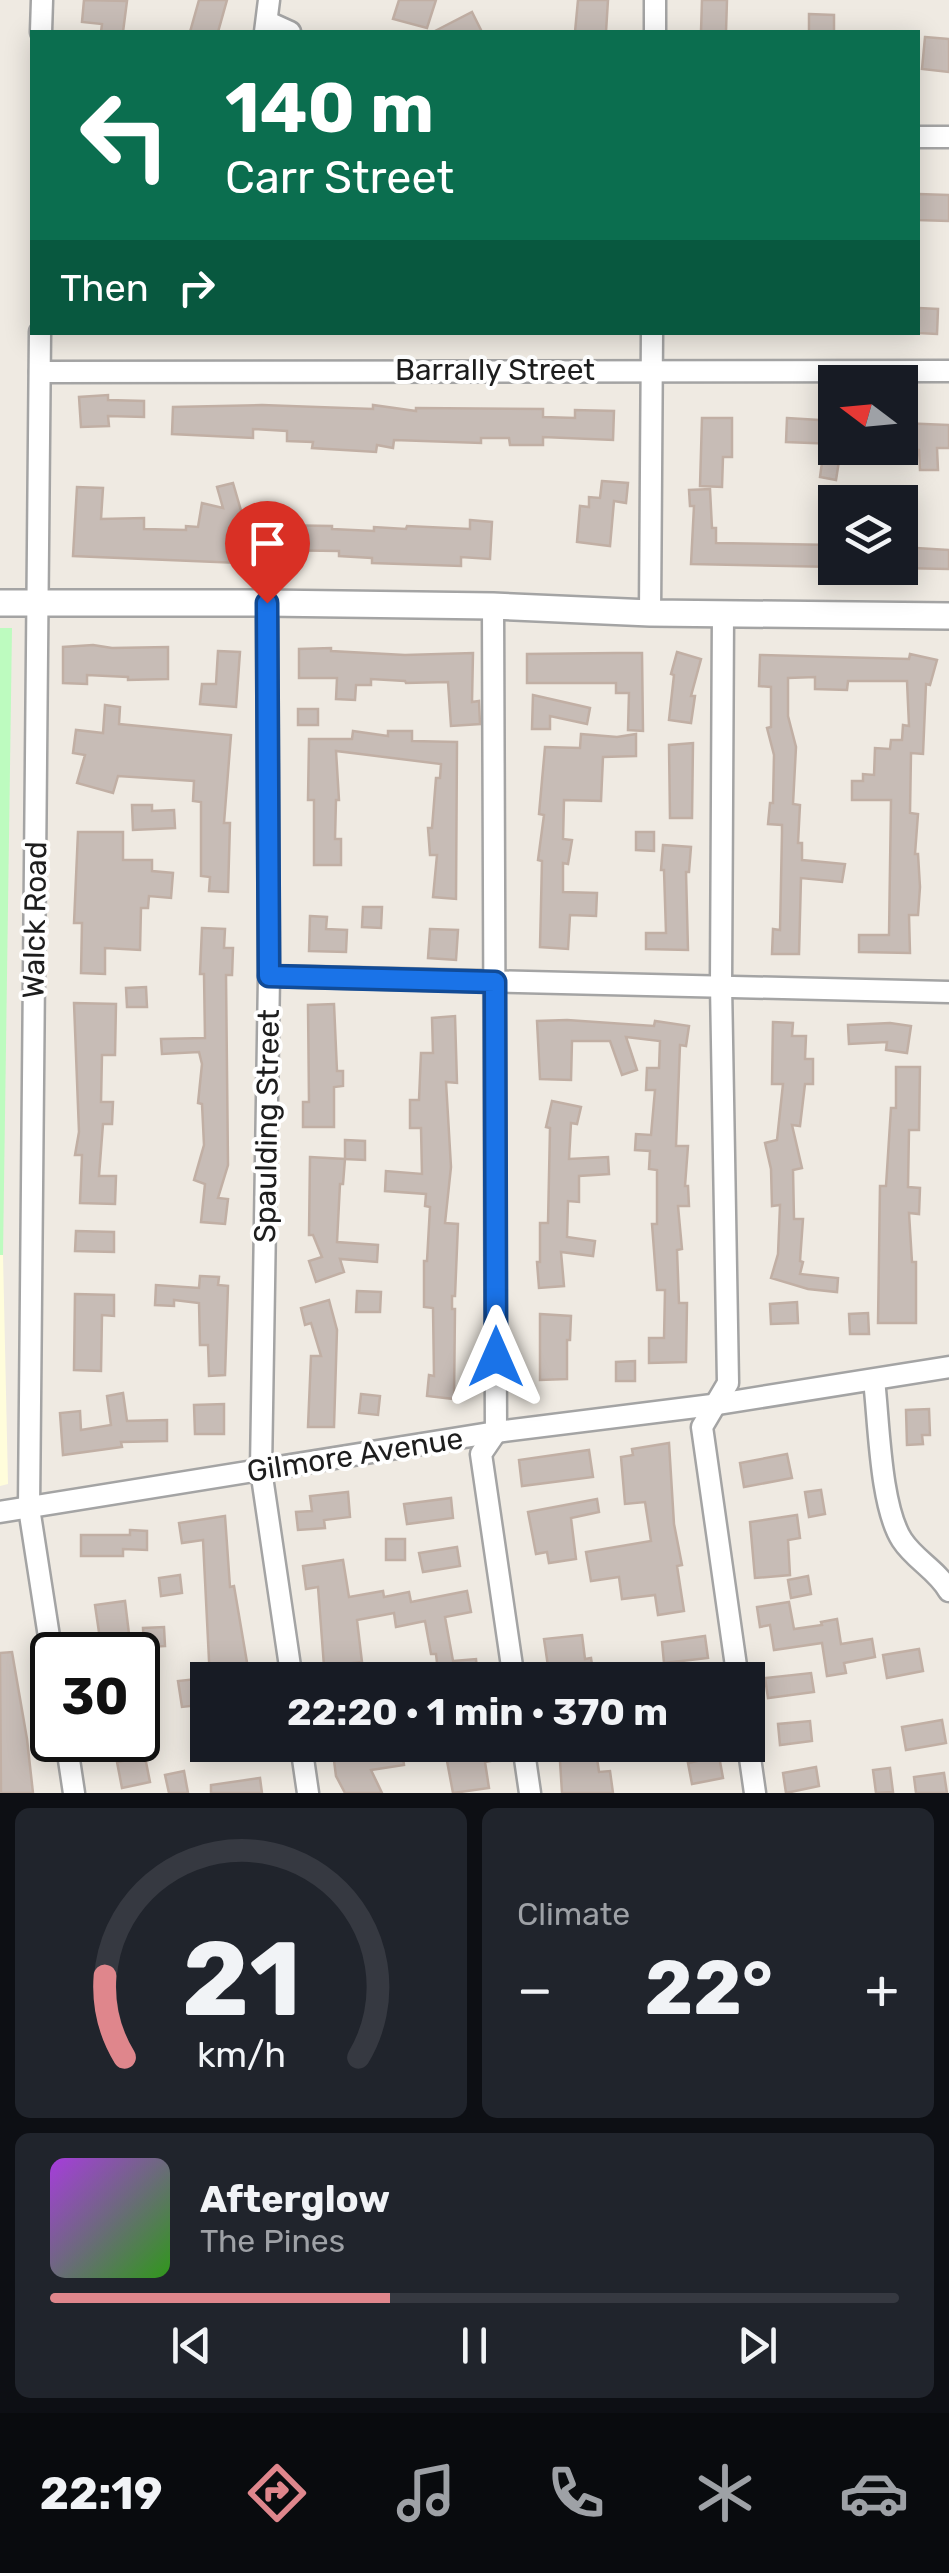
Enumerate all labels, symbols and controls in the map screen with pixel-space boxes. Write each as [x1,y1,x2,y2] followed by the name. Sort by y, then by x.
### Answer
[225,67,434,150] text: 140 m
[60,70,190,200] icon: left
[225,151,454,204] text: Carr Street
[169,260,224,315] icon: right
[60,265,149,311] text: Then
[395,352,595,388] street label: Barrally Street
[818,365,918,465] north arrow
[818,365,918,585] map controls
[818,485,918,585] button: layers
[225,501,310,604] pin
[240,516,295,571] icon: arrive
[16,841,54,999] street label: Walck Road
[247,1009,287,1243] street label: Spaulding Street
[444,1305,548,1409] position arrow
[244,1420,466,1490] street label: Gilmore Avenue
[30,1632,160,1762] speed limit sign: 30
[287,1689,668,1735] text: 22:20 · 1 min · 370 m
[517,1895,630,1933] text: Climate
[181,1918,301,2041] text: 21
[645,1944,773,2033] text: 22°
[517,1957,553,2022] text: −
[865,1957,899,2022] text: +
[196,2034,286,2076] text: km/h
[200,2176,390,2222] text: Afterglow
[200,2222,345,2260] text: The Pines
[164,2318,219,2373] icon: previous
[447,2318,502,2373] icon: pause
[730,2318,785,2373] icon: next
[242,2458,312,2528] icon: directions
[391,2458,461,2528] icon: music
[541,2458,611,2528] icon: phone
[690,2458,760,2528] icon: climate
[839,2458,909,2528] icon: car
[40,2467,163,2520] text: 22:19

